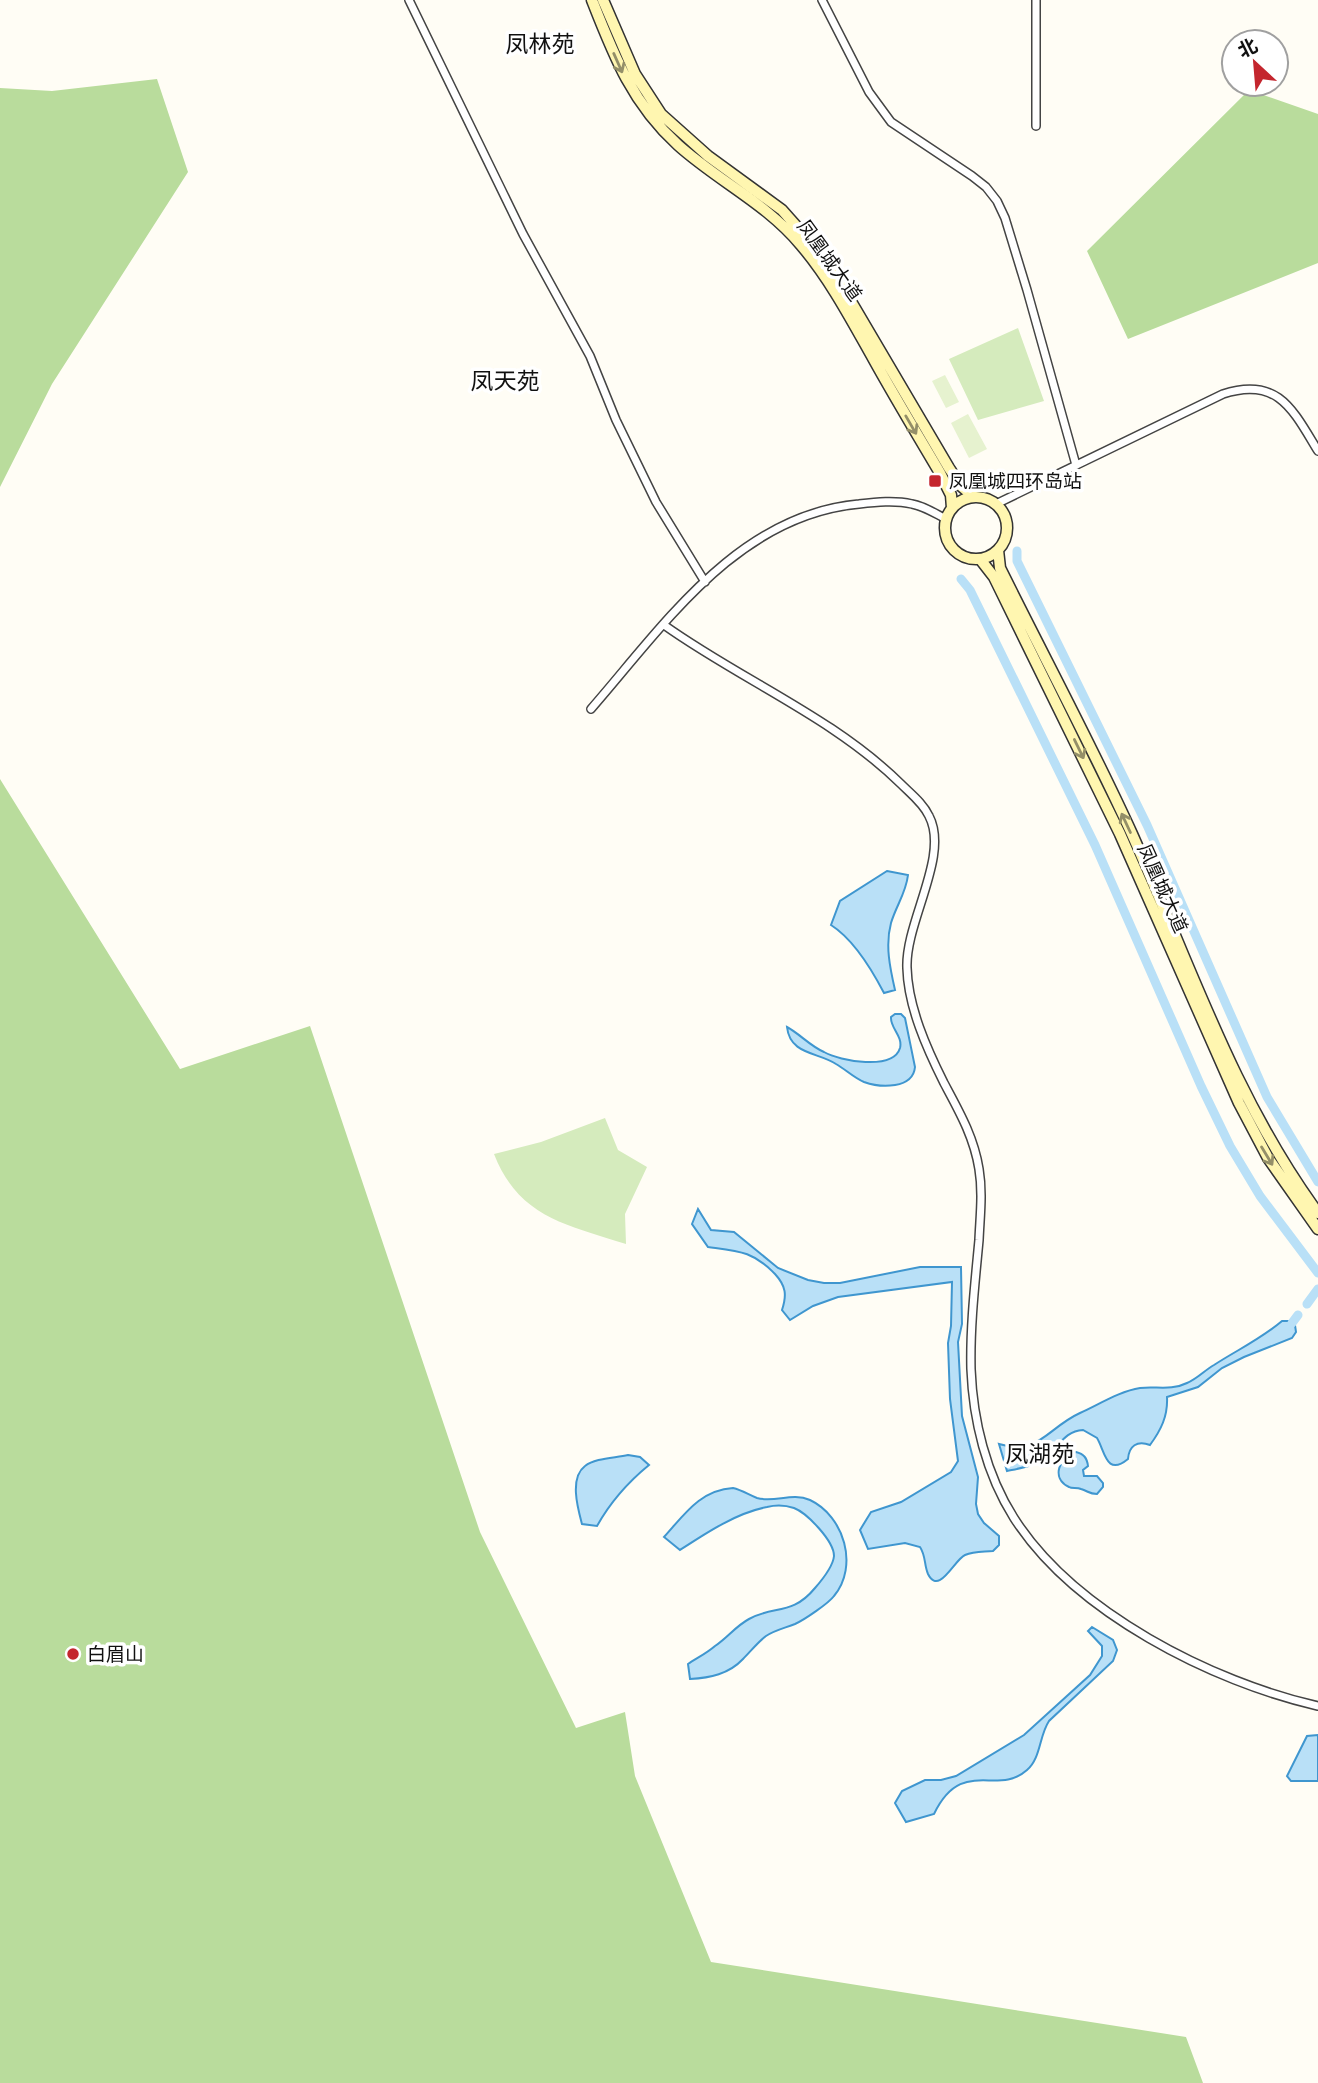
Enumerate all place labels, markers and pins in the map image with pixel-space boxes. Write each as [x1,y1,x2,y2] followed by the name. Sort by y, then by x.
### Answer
[949,468,1082,493] place label: 凤凰城四环岛站
[927,473,943,489] marker: 凤凰城四环岛站
[87,1641,144,1666] place label: 白眉山
[65,1646,81,1662] marker: 白眉山

